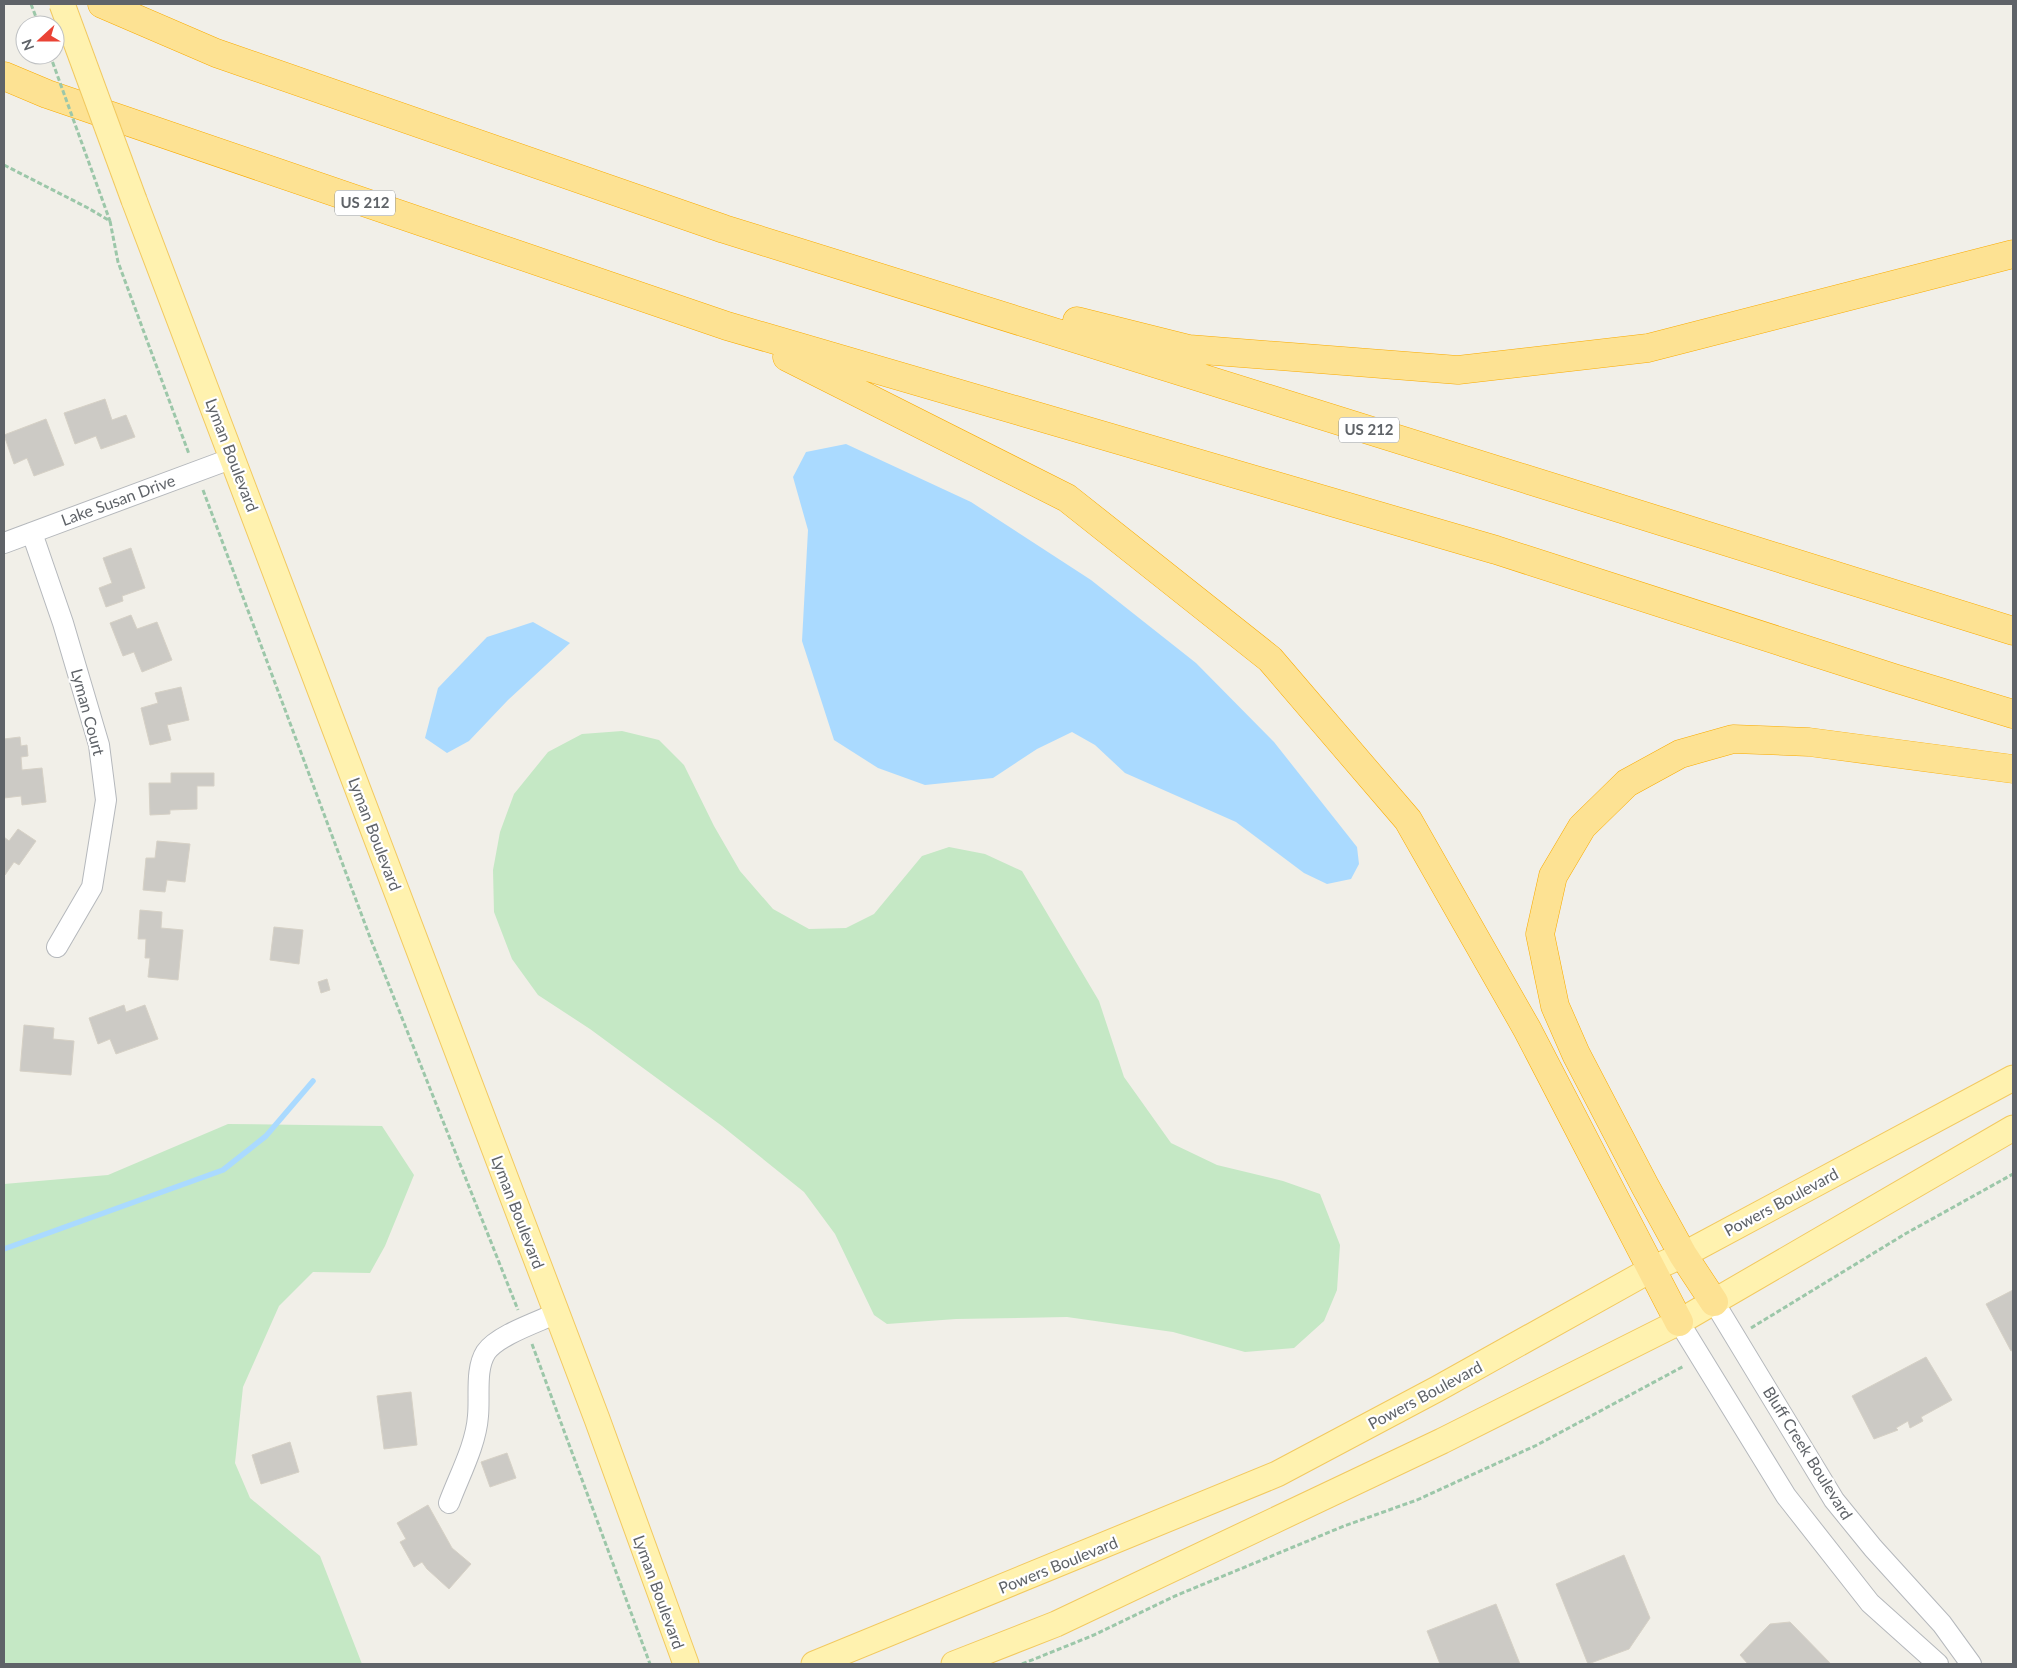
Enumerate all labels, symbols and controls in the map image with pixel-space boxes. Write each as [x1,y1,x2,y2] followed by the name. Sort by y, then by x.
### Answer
[15,15,65,65] north arrow
[18,37,37,53] text: N
[335,190,395,216] road number: US 212
[202,395,263,514] street label: Lyman Boulevard
[1339,418,1399,442] road number: US 212
[58,470,177,529] street label: Lake Susan Drive
[68,666,109,758] street label: Lyman Court
[345,774,406,893] street label: Lyman Boulevard
[488,1152,549,1271] street label: Lyman Boulevard
[1720,1163,1841,1240] street label: Powers Boulevard
[1364,1356,1485,1433] street label: Powers Boulevard
[1760,1383,1857,1523] street label: Bluff Creek Boulevard
[630,1532,689,1651] street label: Lyman Boulevard
[996,1532,1120,1597] street label: Powers Boulevard

